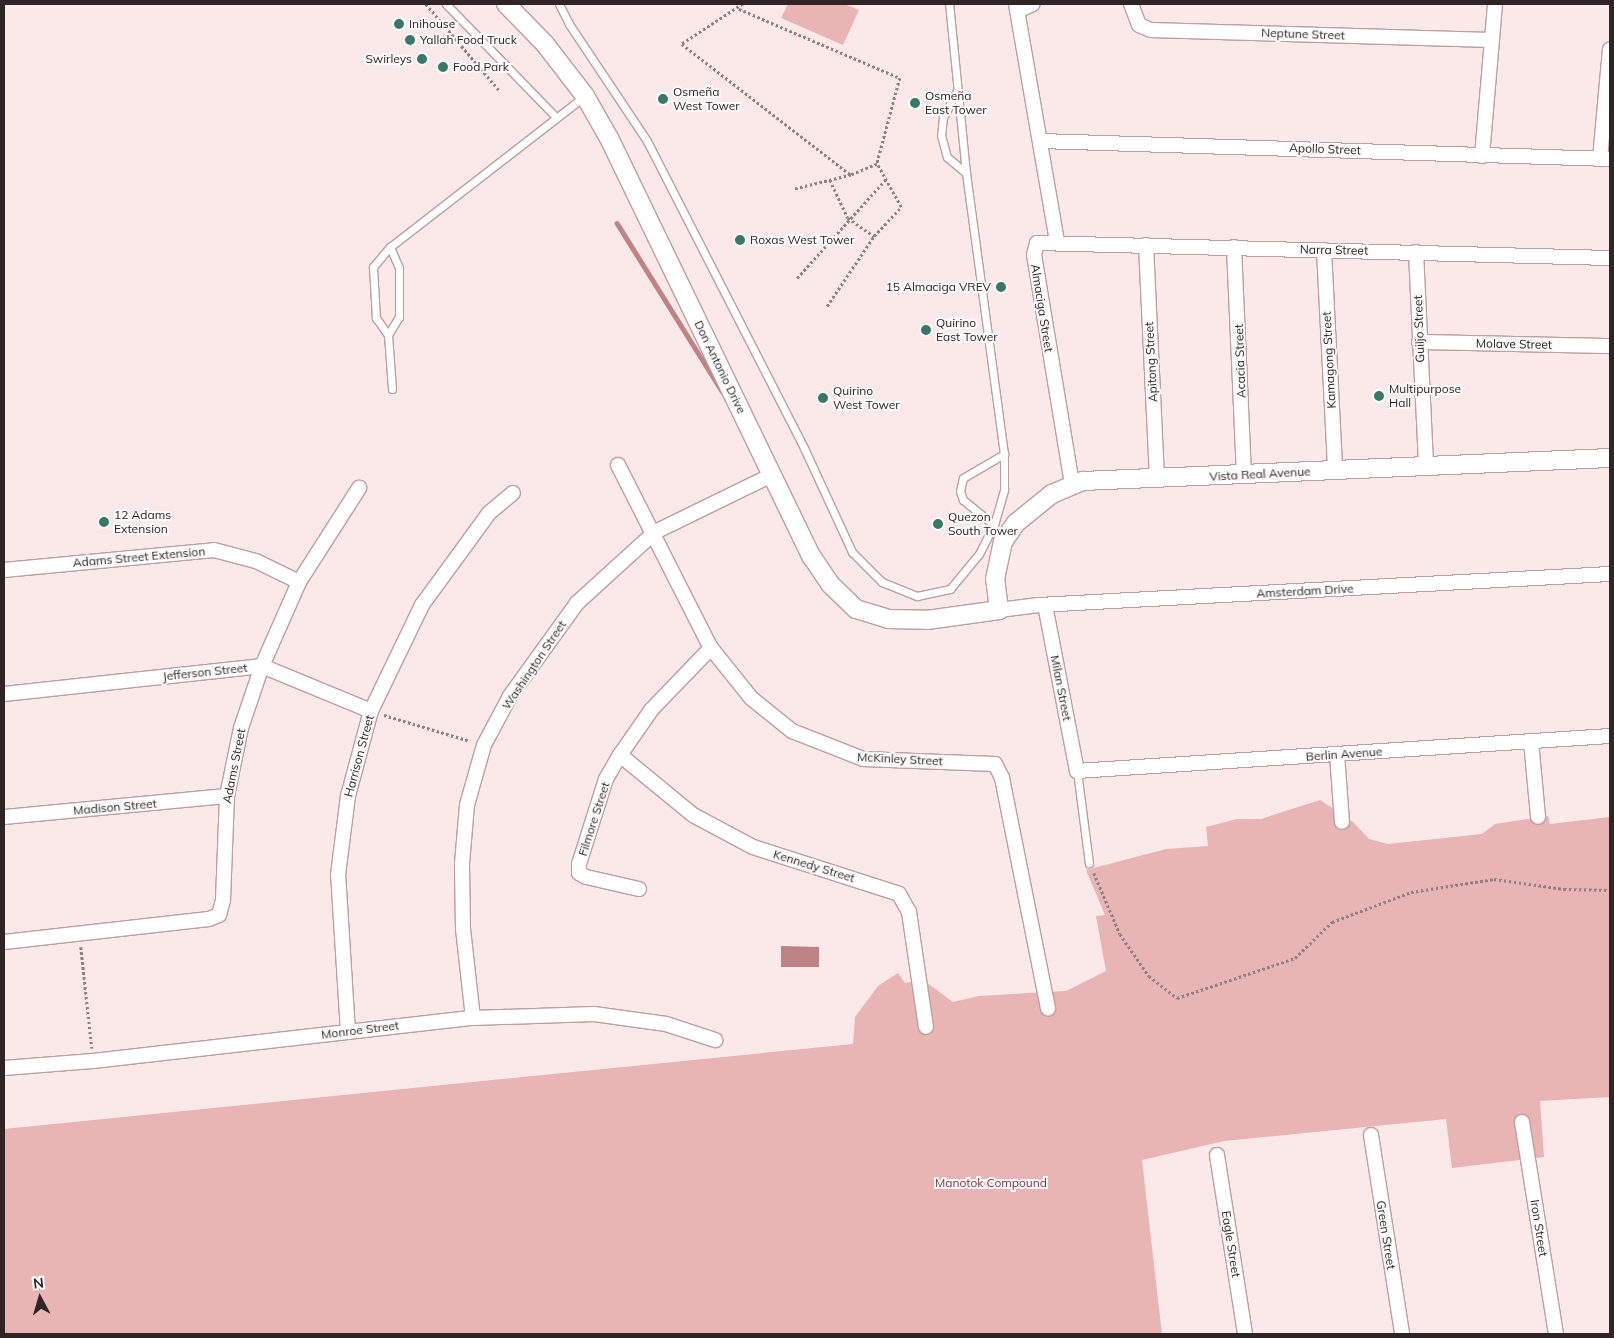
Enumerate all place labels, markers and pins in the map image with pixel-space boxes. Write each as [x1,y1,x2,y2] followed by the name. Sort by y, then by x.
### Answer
[409,17,455,31] place label: Inihouse
[393,18,405,30] marker: Inihouse
[420,33,517,47] place label: Yallah Food Truck
[404,34,416,46] marker: Yallah Food Truck
[365,52,412,66] place label: Swirleys
[416,53,428,65] marker: Swirleys
[453,60,509,74] place label: Food Park
[437,61,449,73] marker: Food Park
[673,85,740,113] place label: Osmeña West Tower
[925,89,987,117] place label: Osmeña East Tower
[657,93,669,105] marker: Osmeña West Tower
[909,97,921,109] marker: Osmeña East Tower
[750,233,854,247] place label: Roxas West Tower
[734,234,746,246] marker: Roxas West Tower
[886,280,991,294] place label: 15 Almaciga VREV
[995,281,1007,293] marker: 15 Almaciga VREV
[936,316,998,344] place label: Quirino East Tower
[920,324,932,336] marker: Quirino East Tower
[1389,382,1461,410] place label: Multipurpose Hall
[833,384,900,412] place label: Quirino West Tower
[1373,390,1385,402] marker: Multipurpose Hall
[817,392,829,404] marker: Quirino West Tower
[114,508,171,536] place label: 12 Adams Extension
[948,510,1018,538] place label: Quezon South Tower
[98,516,110,528] marker: 12 Adams Extension
[932,518,944,530] marker: Quezon South Tower

